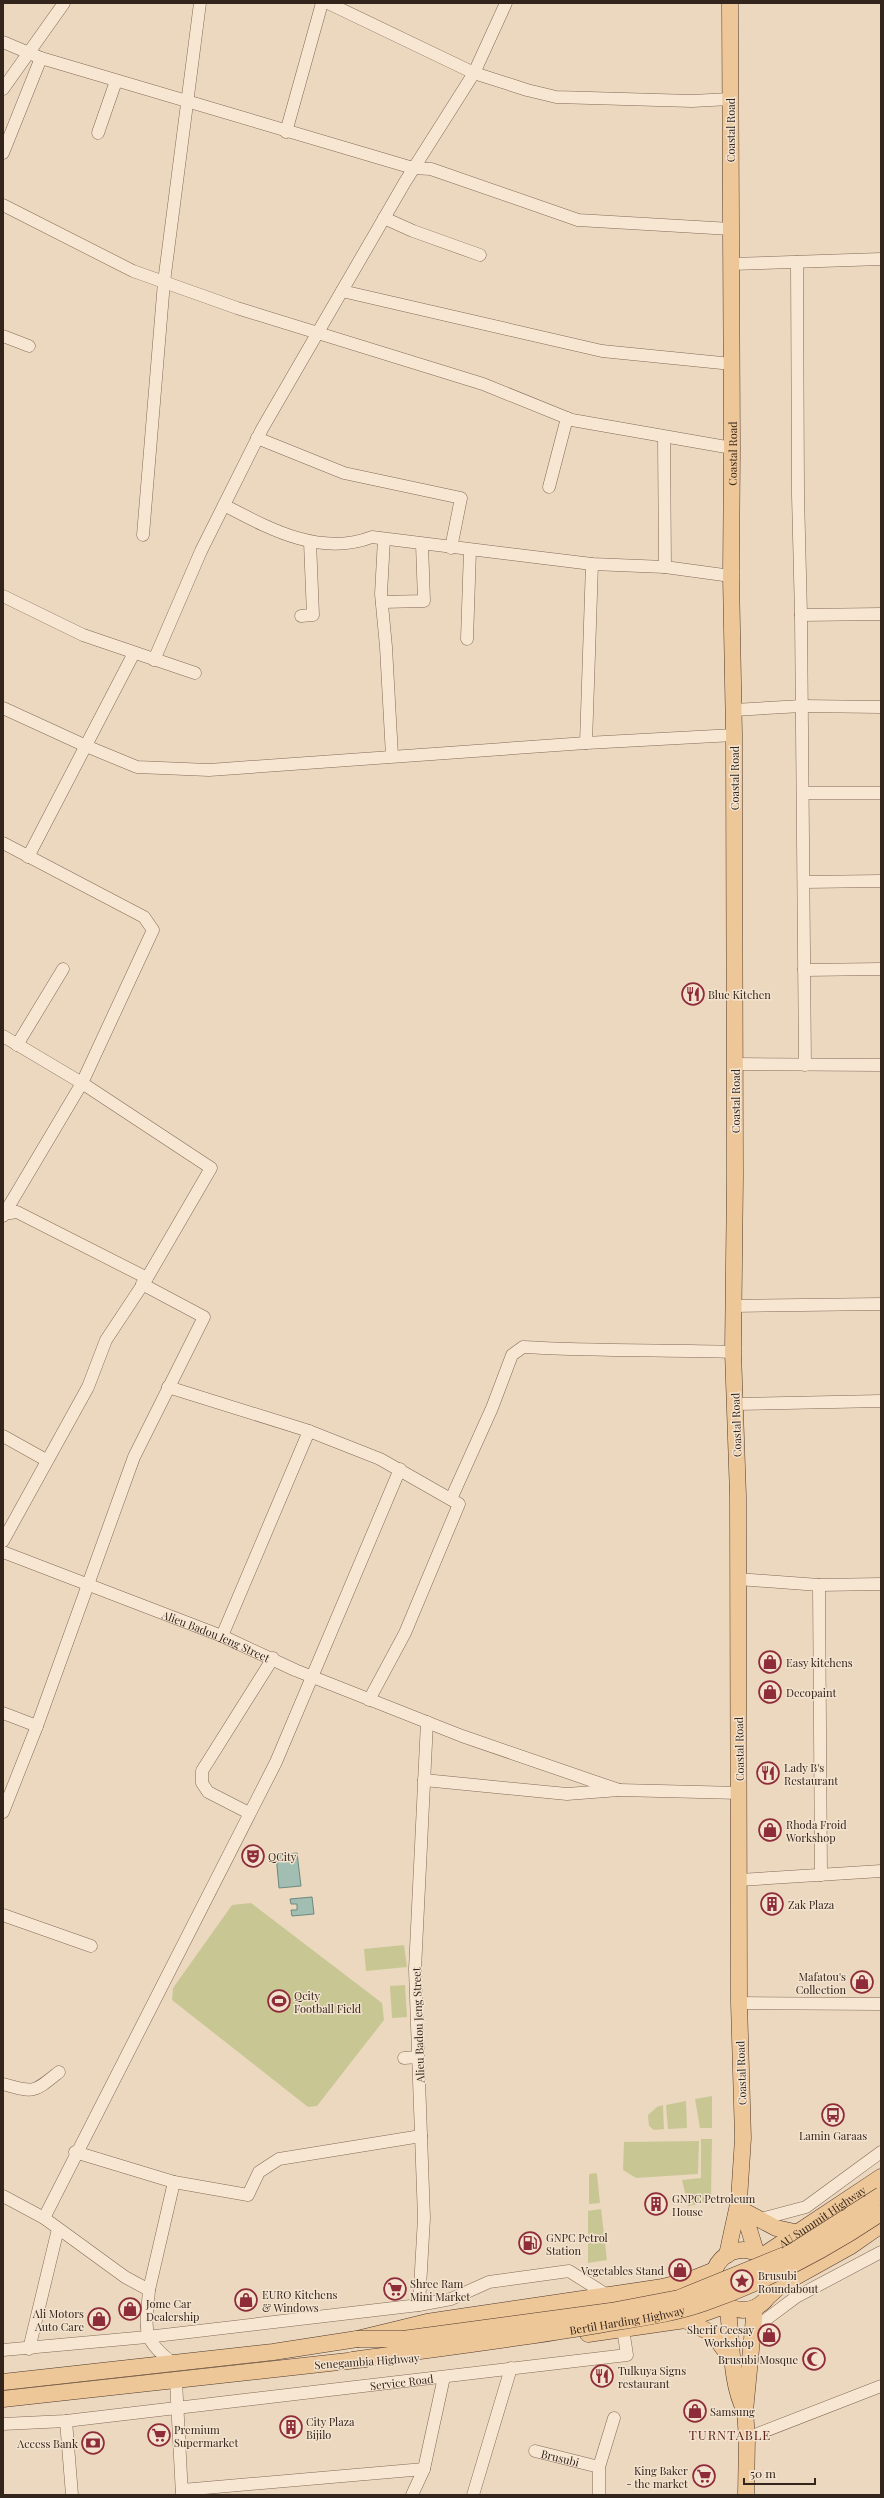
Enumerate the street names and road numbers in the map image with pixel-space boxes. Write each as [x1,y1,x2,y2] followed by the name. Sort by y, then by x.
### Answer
[723,97,738,162] street label: Coastal Road
[724,421,740,486] street label: Coastal Road
[727,745,742,810] street label: Coastal Road
[728,1068,743,1133] street label: Coastal Road
[727,1392,745,1457] street label: Coastal Road
[159,1606,273,1665] street label: Alieu Badou Jeng Street
[731,1716,747,1781] street label: Coastal Road
[408,1967,428,2084] street label: Alieu Badou Jeng Street
[732,2040,750,2105] street label: Coastal Road
[775,2181,869,2251] street label: AU Summit Highway
[568,2302,687,2337] street label: Bertil Harding Highway
[314,2350,420,2372] street label: Senegambia Highway
[369,2370,435,2393] street label: Service Road
[540,2445,581,2469] street label: Brusubi

